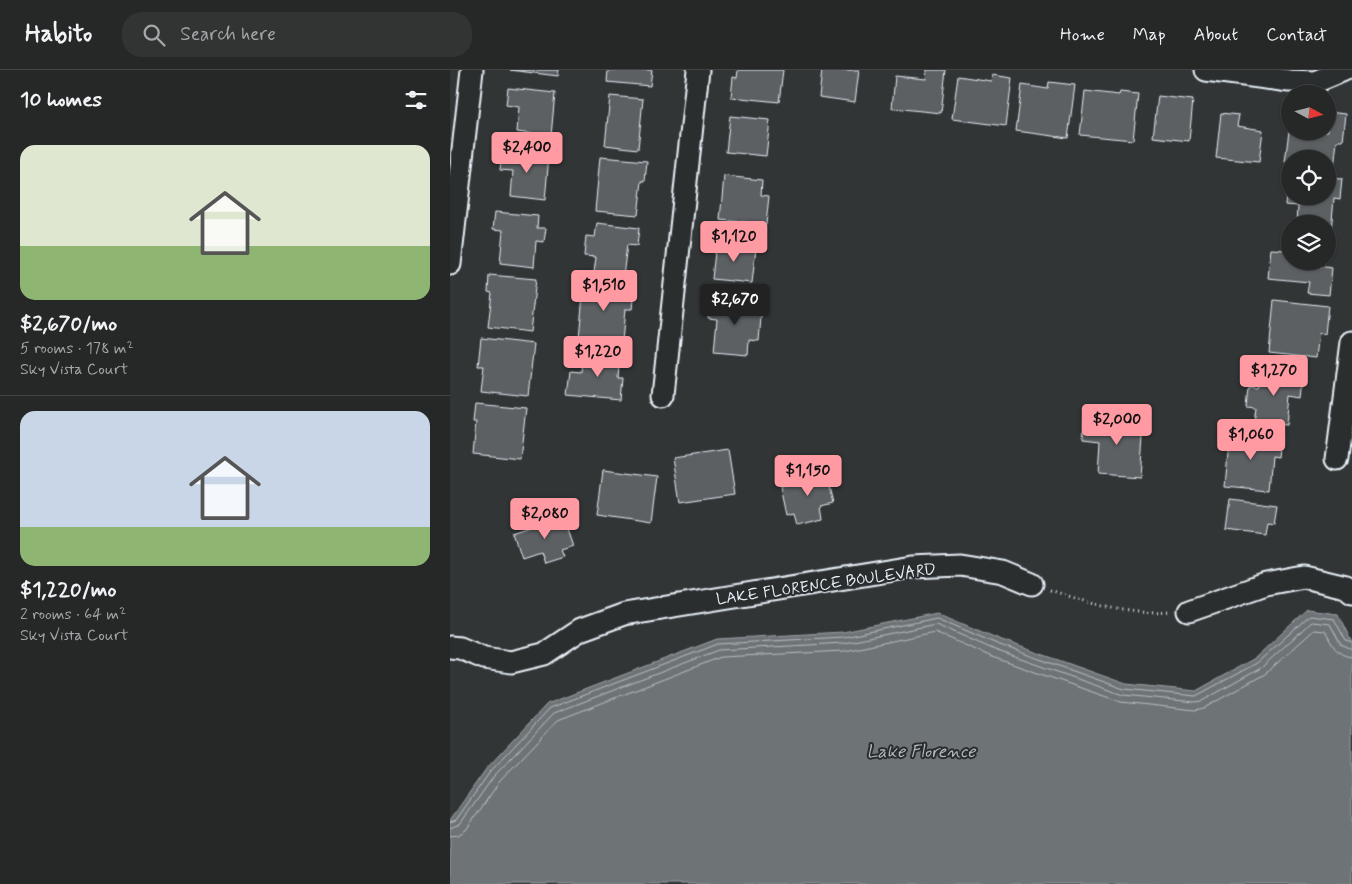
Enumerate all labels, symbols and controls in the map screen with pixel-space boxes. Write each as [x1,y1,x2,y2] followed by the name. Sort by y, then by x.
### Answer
[122,12,472,57] search box
[25,19,92,50] text: Habito
[140,21,168,49] icon: search
[180,22,276,47] text: Search here
[1060,23,1105,47] text: Home
[1133,23,1166,47] text: Map
[1194,23,1238,47] text: About
[1266,23,1327,47] text: Contact
[1281,85,1336,140] north arrow
[1281,85,1336,270] map controls
[20,86,102,114] text: 10 homes
[402,86,430,114] icon: filters
[486,132,568,174] pin: $2,400
[503,137,552,158] text: $2,400
[1281,150,1336,205] button: locate
[180,178,270,268] icon: home
[1281,215,1336,270] button: layers
[693,220,775,263] pin: $1,120
[711,226,757,247] text: $1,120
[563,270,645,312] pin: $1,510
[582,275,626,296] text: $1,510
[694,284,776,326] pin: $2,670
[711,289,759,310] text: $2,670
[20,310,117,338] text: $2,670/mo
[557,336,639,378] pin: $1,220
[20,338,134,359] text: 5 rooms · 178 m²
[575,341,621,362] text: $1,220
[1233,354,1315,397] pin: $1,270
[20,359,128,380] text: Sky Vista Court
[1251,360,1297,381] text: $1,270
[1076,404,1158,446] pin: $2,000
[1093,409,1141,430] text: $2,000
[1210,418,1292,461] pin: $1,060
[1228,424,1274,445] text: $1,060
[180,443,270,533] icon: home
[767,454,849,497] pin: $1,150
[786,460,830,481] text: $1,150
[504,498,586,540] pin: $2,080
[521,503,569,524] text: $2,080
[715,559,937,610] street label: LAKE FLORENCE BOULEVARD
[20,576,116,604] text: $1,220/mo
[20,604,126,625] text: 2 rooms · 64 m²
[20,625,128,646] text: Sky Vista Court
[867,740,976,764] water label: Lake Florence

